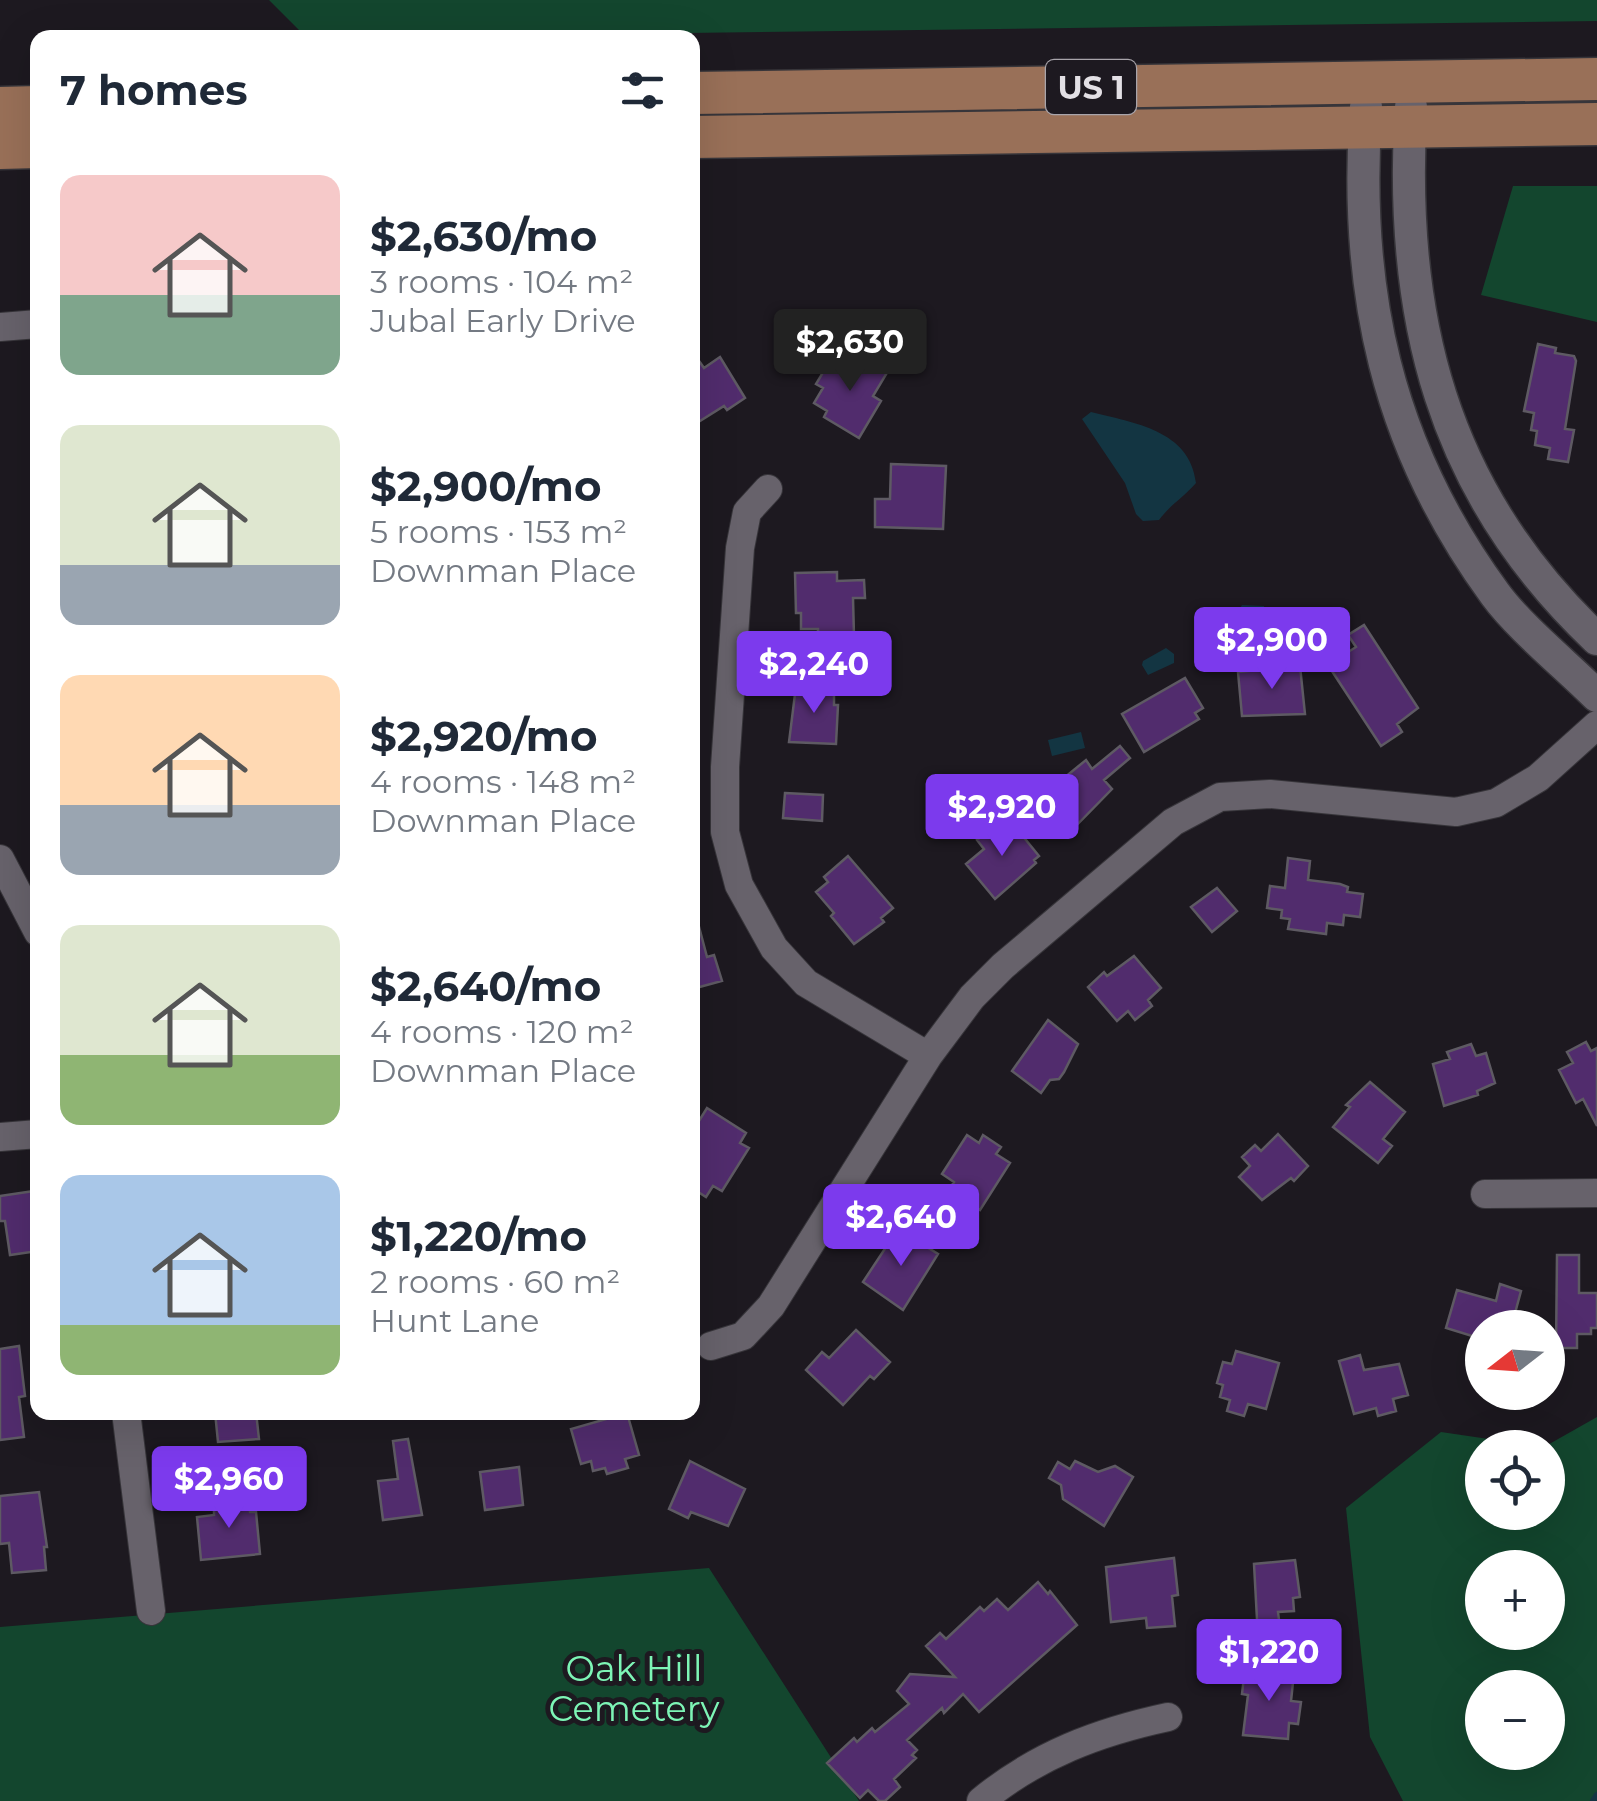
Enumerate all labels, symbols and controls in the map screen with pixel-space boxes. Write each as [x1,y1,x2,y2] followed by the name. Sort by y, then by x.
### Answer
[1046,60,1136,114] road number: US 1
[615,63,670,118] icon: filters
[60,64,248,116] text: 7 homes
[370,210,597,262] text: $2,630/mo
[140,215,260,335] icon: home
[370,262,633,301] text: 3 rooms · 104 m²
[370,301,636,340] text: Jubal Early Drive
[769,309,931,394] pin: $2,630
[796,322,904,361] text: $2,630
[370,460,601,512] text: $2,900/mo
[140,465,260,585] icon: home
[370,512,627,551] text: 5 rooms · 153 m²
[370,551,636,590] text: Downman Place
[1191,607,1353,692] pin: $2,900
[1216,620,1328,659] text: $2,900
[733,631,895,716] pin: $2,240
[759,644,869,683] text: $2,240
[370,710,598,762] text: $2,920/mo
[140,715,260,835] icon: home
[370,762,636,801] text: 4 rooms · 148 m²
[921,774,1083,859] pin: $2,920
[948,787,1056,826] text: $2,920
[370,801,636,840] text: Downman Place
[370,960,601,1012] text: $2,640/mo
[140,965,260,1085] icon: home
[370,1012,633,1051] text: 4 rooms · 120 m²
[370,1051,636,1090] text: Downman Place
[820,1184,982,1269] pin: $2,640
[845,1197,957,1236] text: $2,640
[370,1210,587,1262] text: $1,220/mo
[140,1215,260,1335] icon: home
[370,1262,620,1301] text: 2 rooms · 60 m²
[370,1301,539,1340] text: Hunt Lane
[1465,1310,1565,1410] north arrow
[1465,1310,1565,1770] map controls
[1465,1430,1565,1530] button: locate
[148,1446,310,1531] pin: $2,960
[174,1459,284,1498] text: $2,960
[1465,1550,1565,1650] button: +
[1188,1619,1350,1704] pin: $1,220
[1219,1632,1319,1671] text: $1,220
[549,1647,719,1730] park label: Oak Hill Cemetery
[1465,1670,1565,1770] button: −

